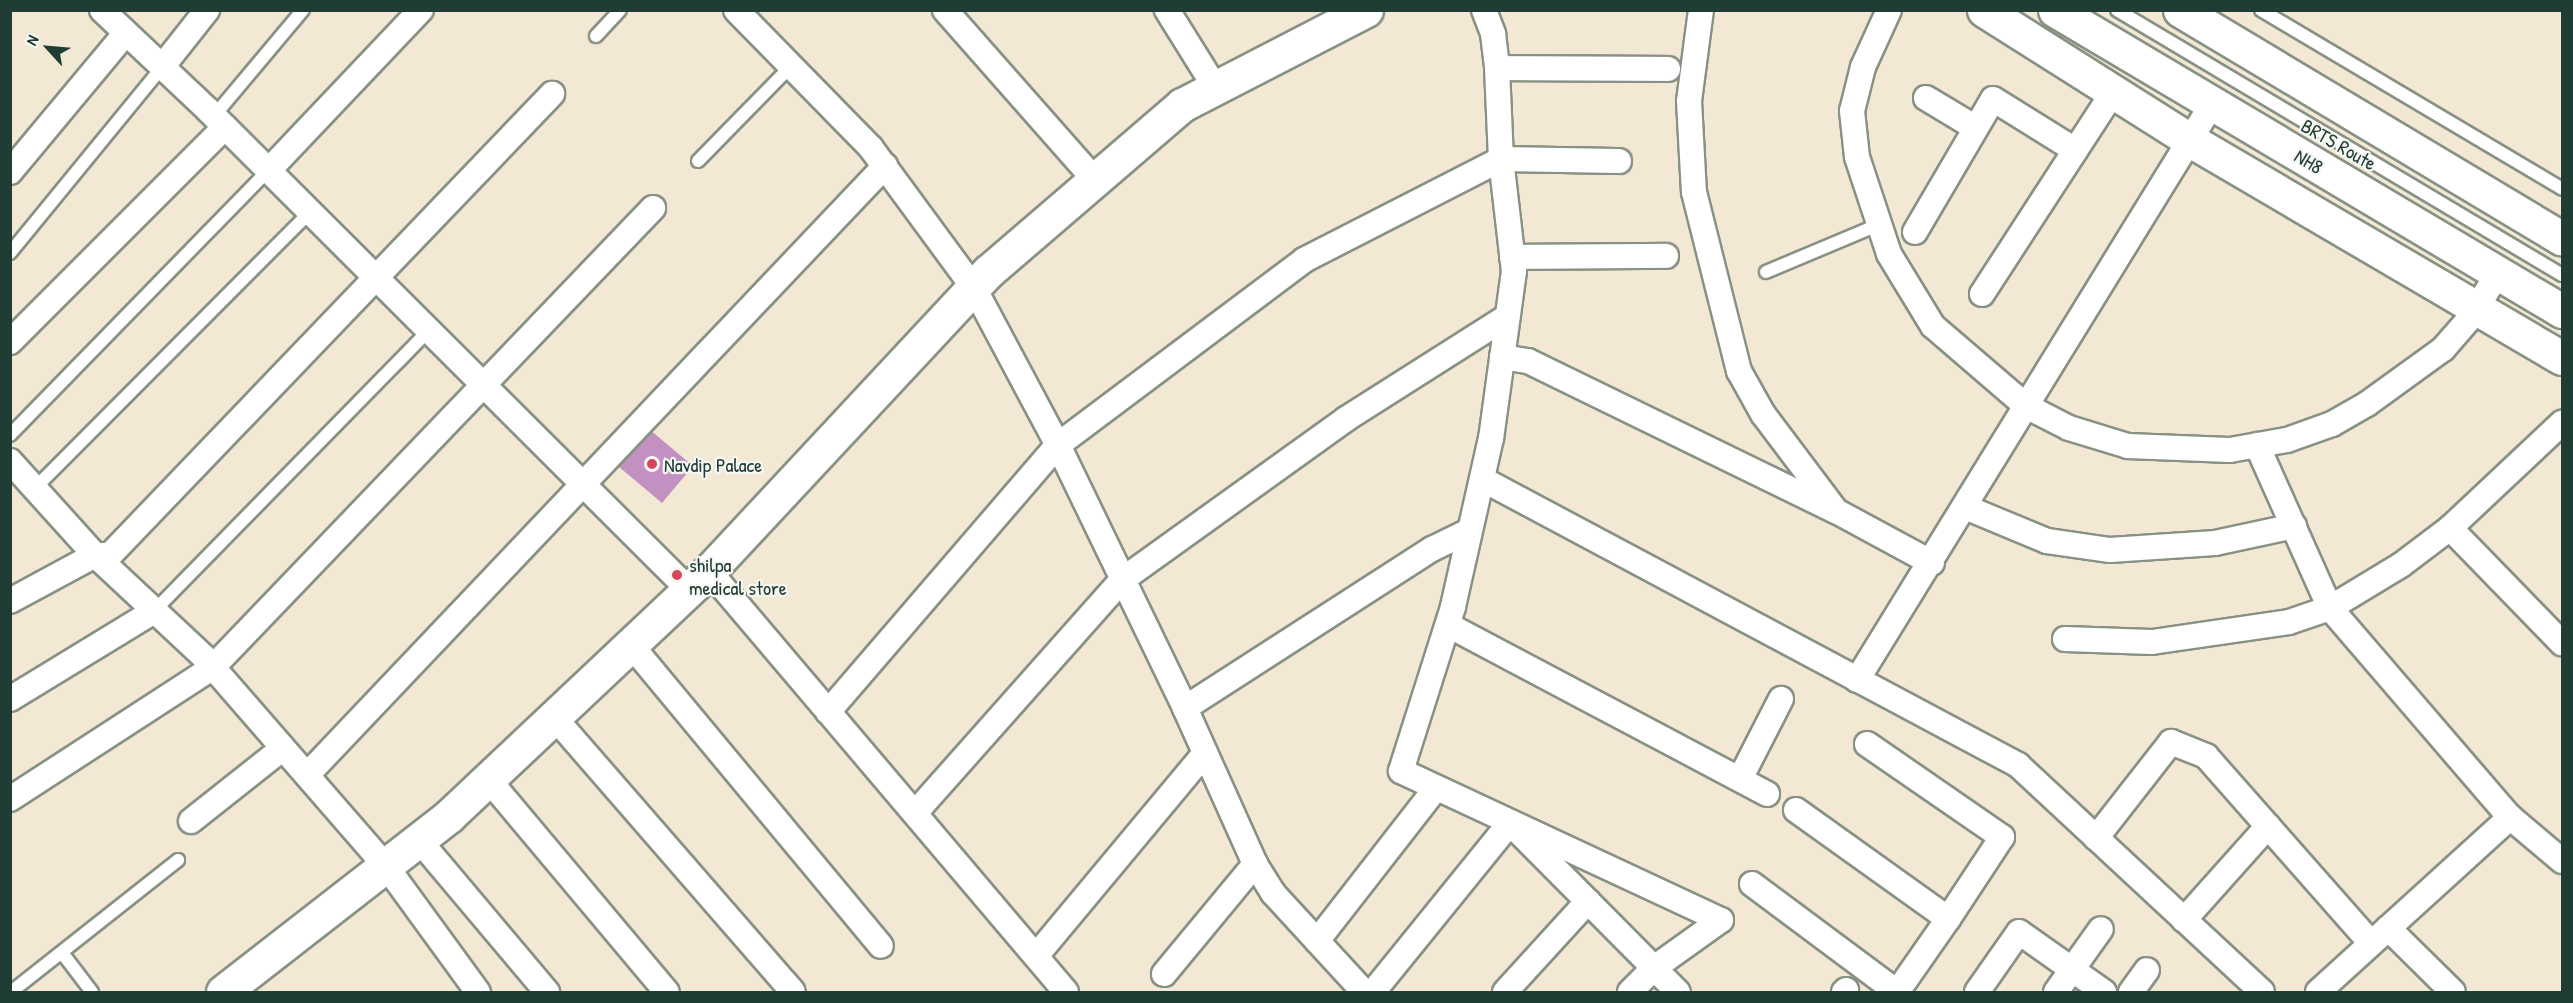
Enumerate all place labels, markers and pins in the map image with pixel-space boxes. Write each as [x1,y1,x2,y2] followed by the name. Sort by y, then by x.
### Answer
[664,452,762,476] place label: Navdip Palace
[645,457,659,471] marker: Navdip Palace
[689,552,787,599] place label: shilpa medical store
[670,568,684,582] marker: shilpa medical store

